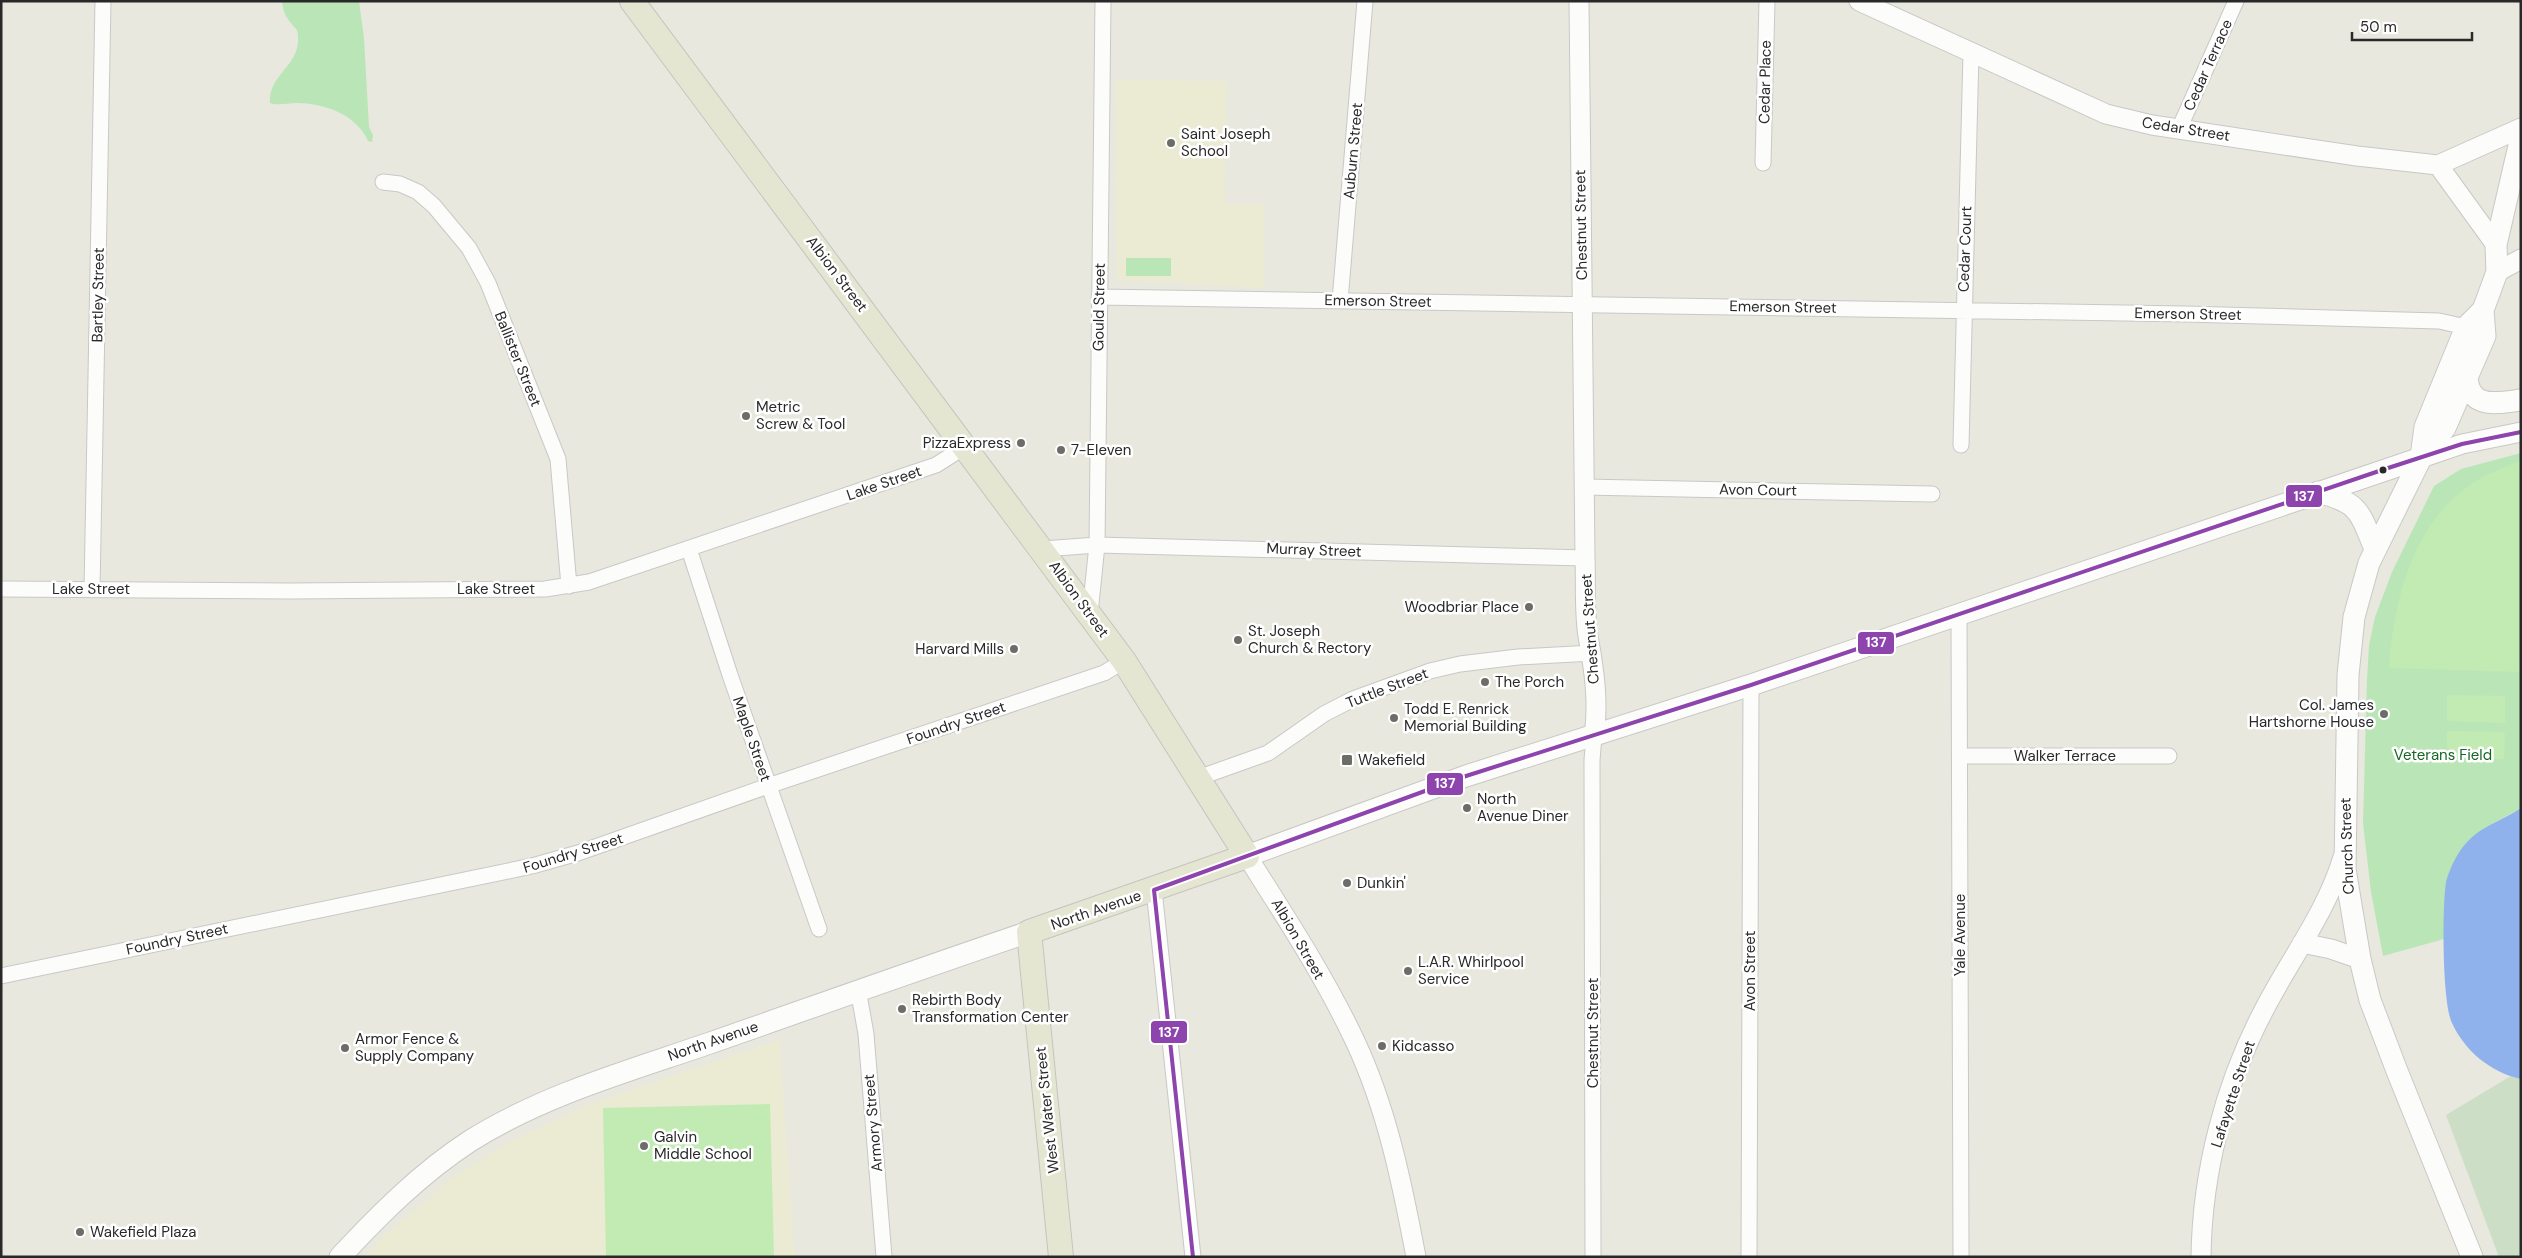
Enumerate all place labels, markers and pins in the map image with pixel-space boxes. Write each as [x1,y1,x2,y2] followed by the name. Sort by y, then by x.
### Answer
[1181,124,1270,161] place label: Saint Joseph School
[1165,137,1177,149] marker: Saint Joseph School
[756,397,845,434] place label: Metric Screw & Tool
[740,410,752,422] marker: Metric Screw & Tool
[923,433,1011,453] place label: PizzaExpress
[1015,437,1027,449] marker: PizzaExpress
[1071,440,1131,460] place label: 7-Eleven
[1055,444,1067,456] marker: 7-Eleven
[2378,465,2388,475] unlabelled marker
[1405,597,1519,617] place label: Woodbriar Place
[1523,601,1535,613] marker: Woodbriar Place
[1248,621,1372,658] place label: St. Joseph Church & Rectory
[1232,634,1244,646] marker: St. Joseph Church & Rectory
[915,639,1004,659] place label: Harvard Mills
[1008,643,1020,655] marker: Harvard Mills
[1495,672,1564,692] place label: The Porch
[1479,676,1491,688] marker: The Porch
[2249,695,2374,732] place label: Col. James Hartshorne House
[1404,699,1527,736] place label: Todd E. Renrick Memorial Building
[2378,708,2390,720] marker: Col. James Hartshorne House
[1388,712,1400,724] marker: Todd E. Renrick Memorial Building
[1358,750,1425,770] place label: Wakefield
[1340,753,1354,767] marker: Wakefield
[1477,789,1569,826] place label: North Avenue Diner
[1461,802,1473,814] marker: North Avenue Diner
[1357,873,1406,893] place label: Dunkin'
[1341,877,1353,889] marker: Dunkin'
[1418,952,1524,989] place label: L.A.R. Whirlpool Service
[1402,965,1414,977] marker: L.A.R. Whirlpool Service
[912,990,1069,1027] place label: Rebirth Body Transformation Center
[896,1003,908,1015] marker: Rebirth Body Transformation Center
[355,1029,475,1066] place label: Armor Fence & Supply Company
[1392,1036,1455,1056] place label: Kidcasso
[1376,1040,1388,1052] marker: Kidcasso
[339,1042,351,1054] marker: Armor Fence & Supply Company
[654,1127,752,1164] place label: Galvin Middle School
[638,1140,650,1152] marker: Galvin Middle School
[90,1222,196,1242] place label: Wakefield Plaza
[74,1226,86,1238] marker: Wakefield Plaza

